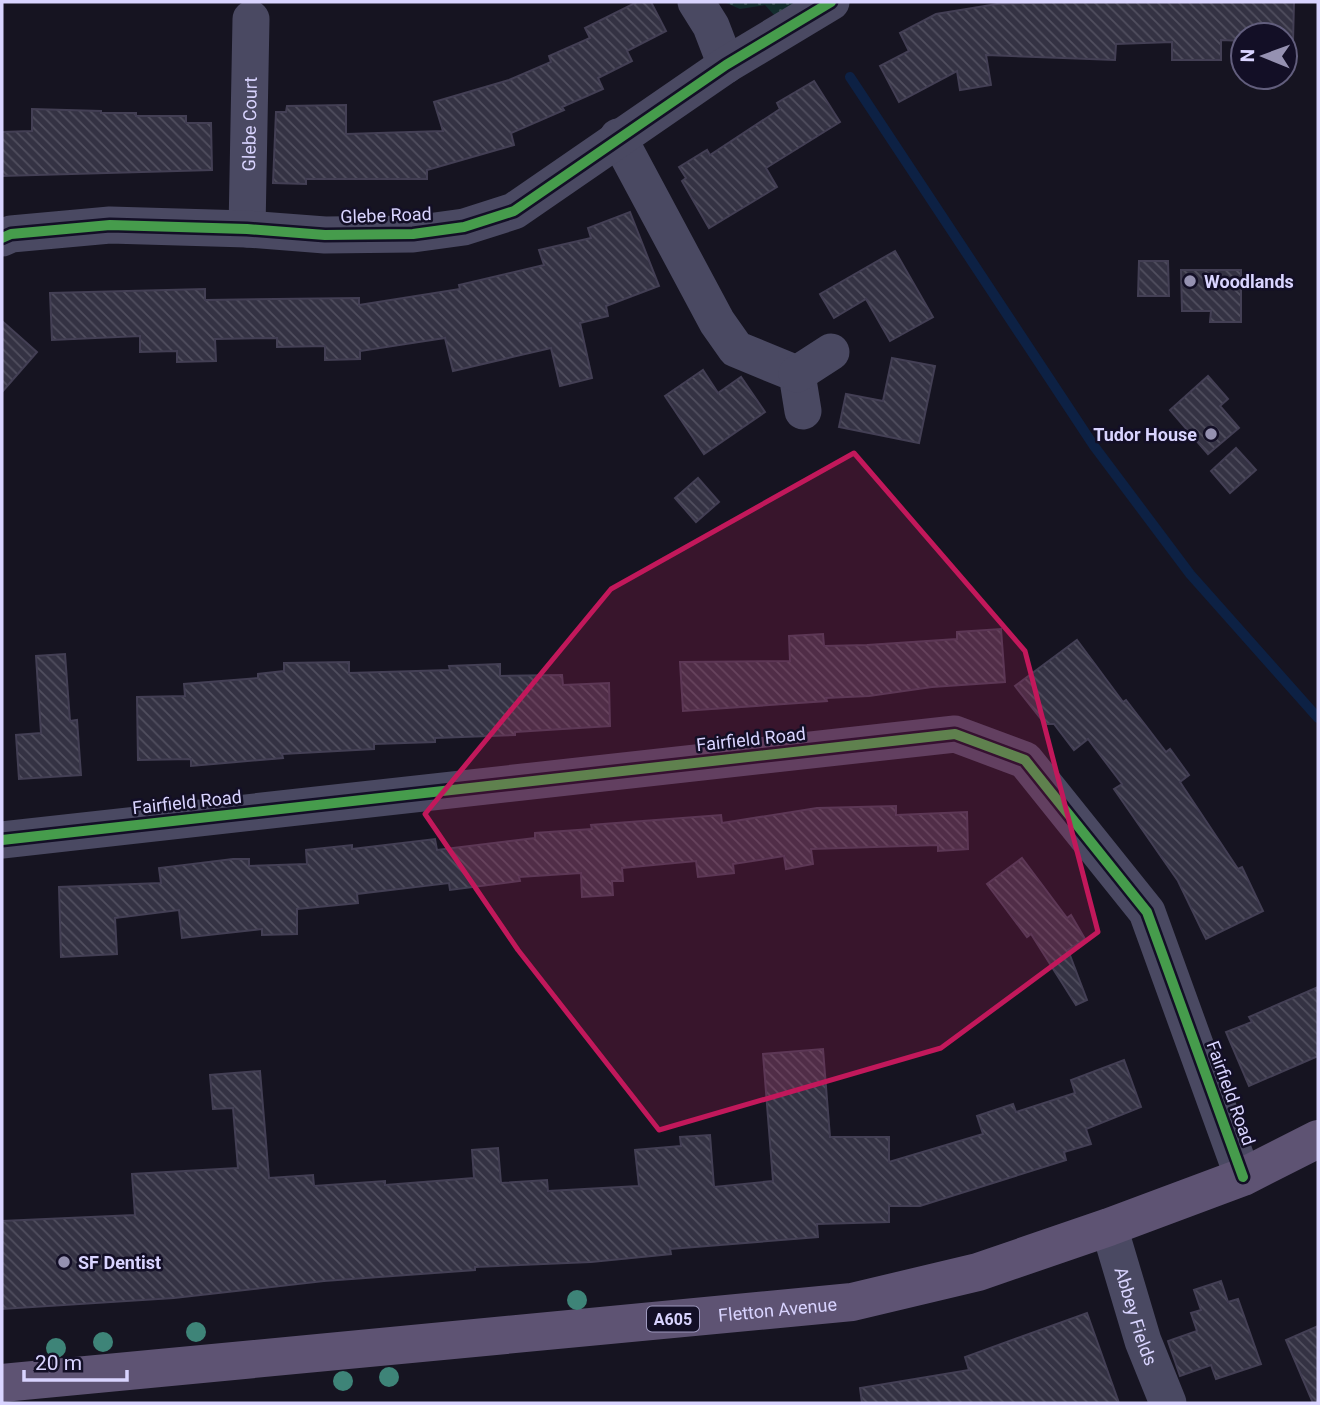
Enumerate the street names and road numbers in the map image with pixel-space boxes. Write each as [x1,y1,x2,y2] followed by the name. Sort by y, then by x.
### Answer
[238,76,260,172] street label: Glebe Court
[340,203,432,227] street label: Glebe Road
[695,723,807,755] street label: Fairfield Road
[131,786,243,818] street label: Fairfield Road
[1202,1038,1260,1148] street label: Fairfield Road
[1111,1264,1162,1368] street label: Abbey Fields
[717,1293,838,1325] street label: Fletton Avenue
[647,1306,699,1331] road number: A605

